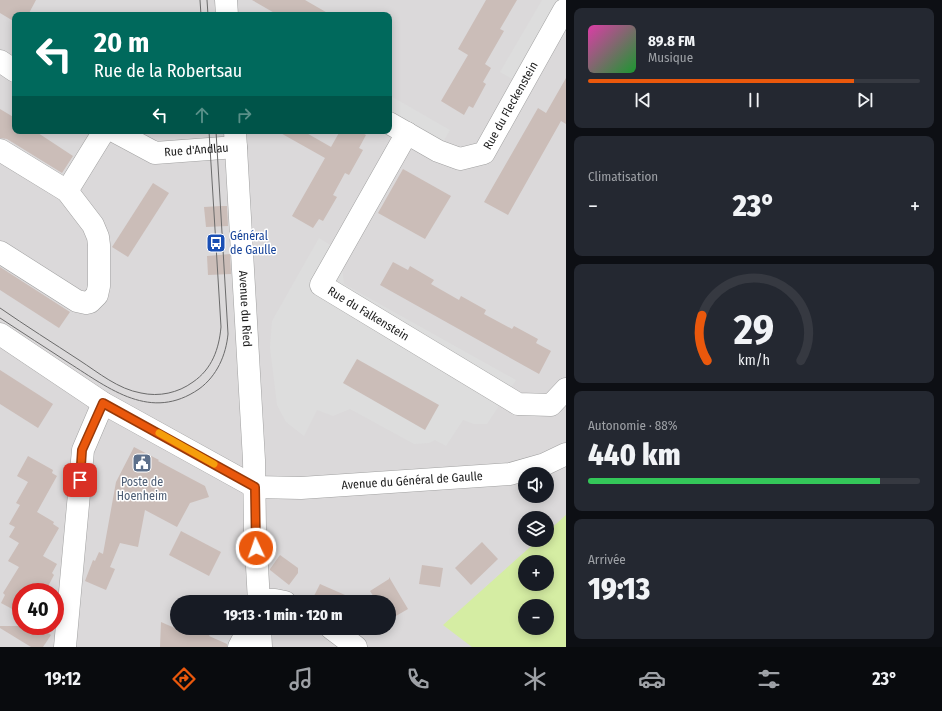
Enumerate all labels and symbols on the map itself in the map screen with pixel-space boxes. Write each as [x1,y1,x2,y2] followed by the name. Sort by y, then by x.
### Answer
[480,59,541,152] street label: Rue du Fleckenstein
[164,141,229,159] street label: Rue d'Andlau
[230,229,276,257] place label: Général de Gaulle
[205,232,227,254] bus stop icon: Général de Gaulle
[236,270,254,347] street label: Avenue du Ried
[325,284,412,344] street label: Rue du Falkenstein
[131,452,153,474] public building icon: Poste de Hoenheim
[63,463,97,497] pin
[341,469,483,492] street label: Avenue du Général de Gaulle
[117,475,167,503] place label: Poste de Hoenheim
[235,527,277,569] position arrow
[12,583,64,635] speed limit sign: 40

